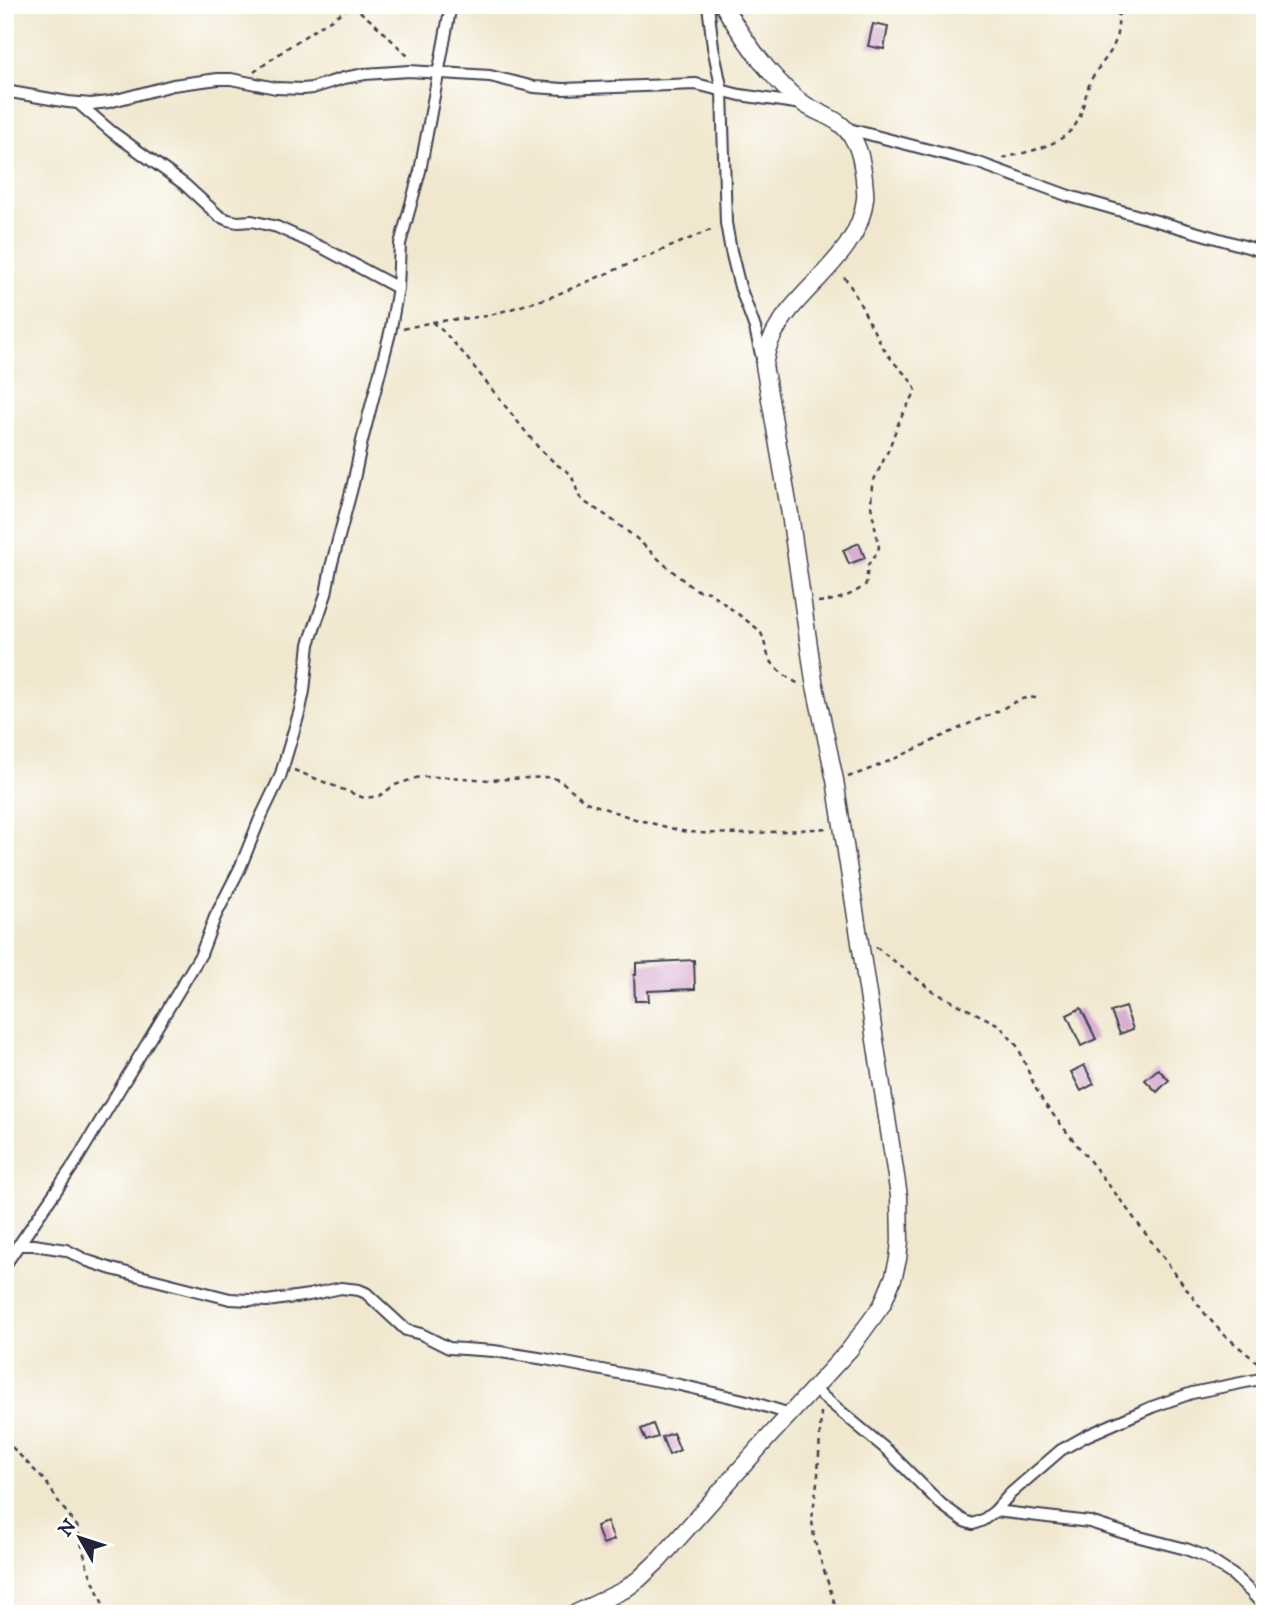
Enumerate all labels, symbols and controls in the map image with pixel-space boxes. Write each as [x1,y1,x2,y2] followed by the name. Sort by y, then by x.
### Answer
[46,1504,116,1574] north arrow
[54,1515,82,1542] text: N

